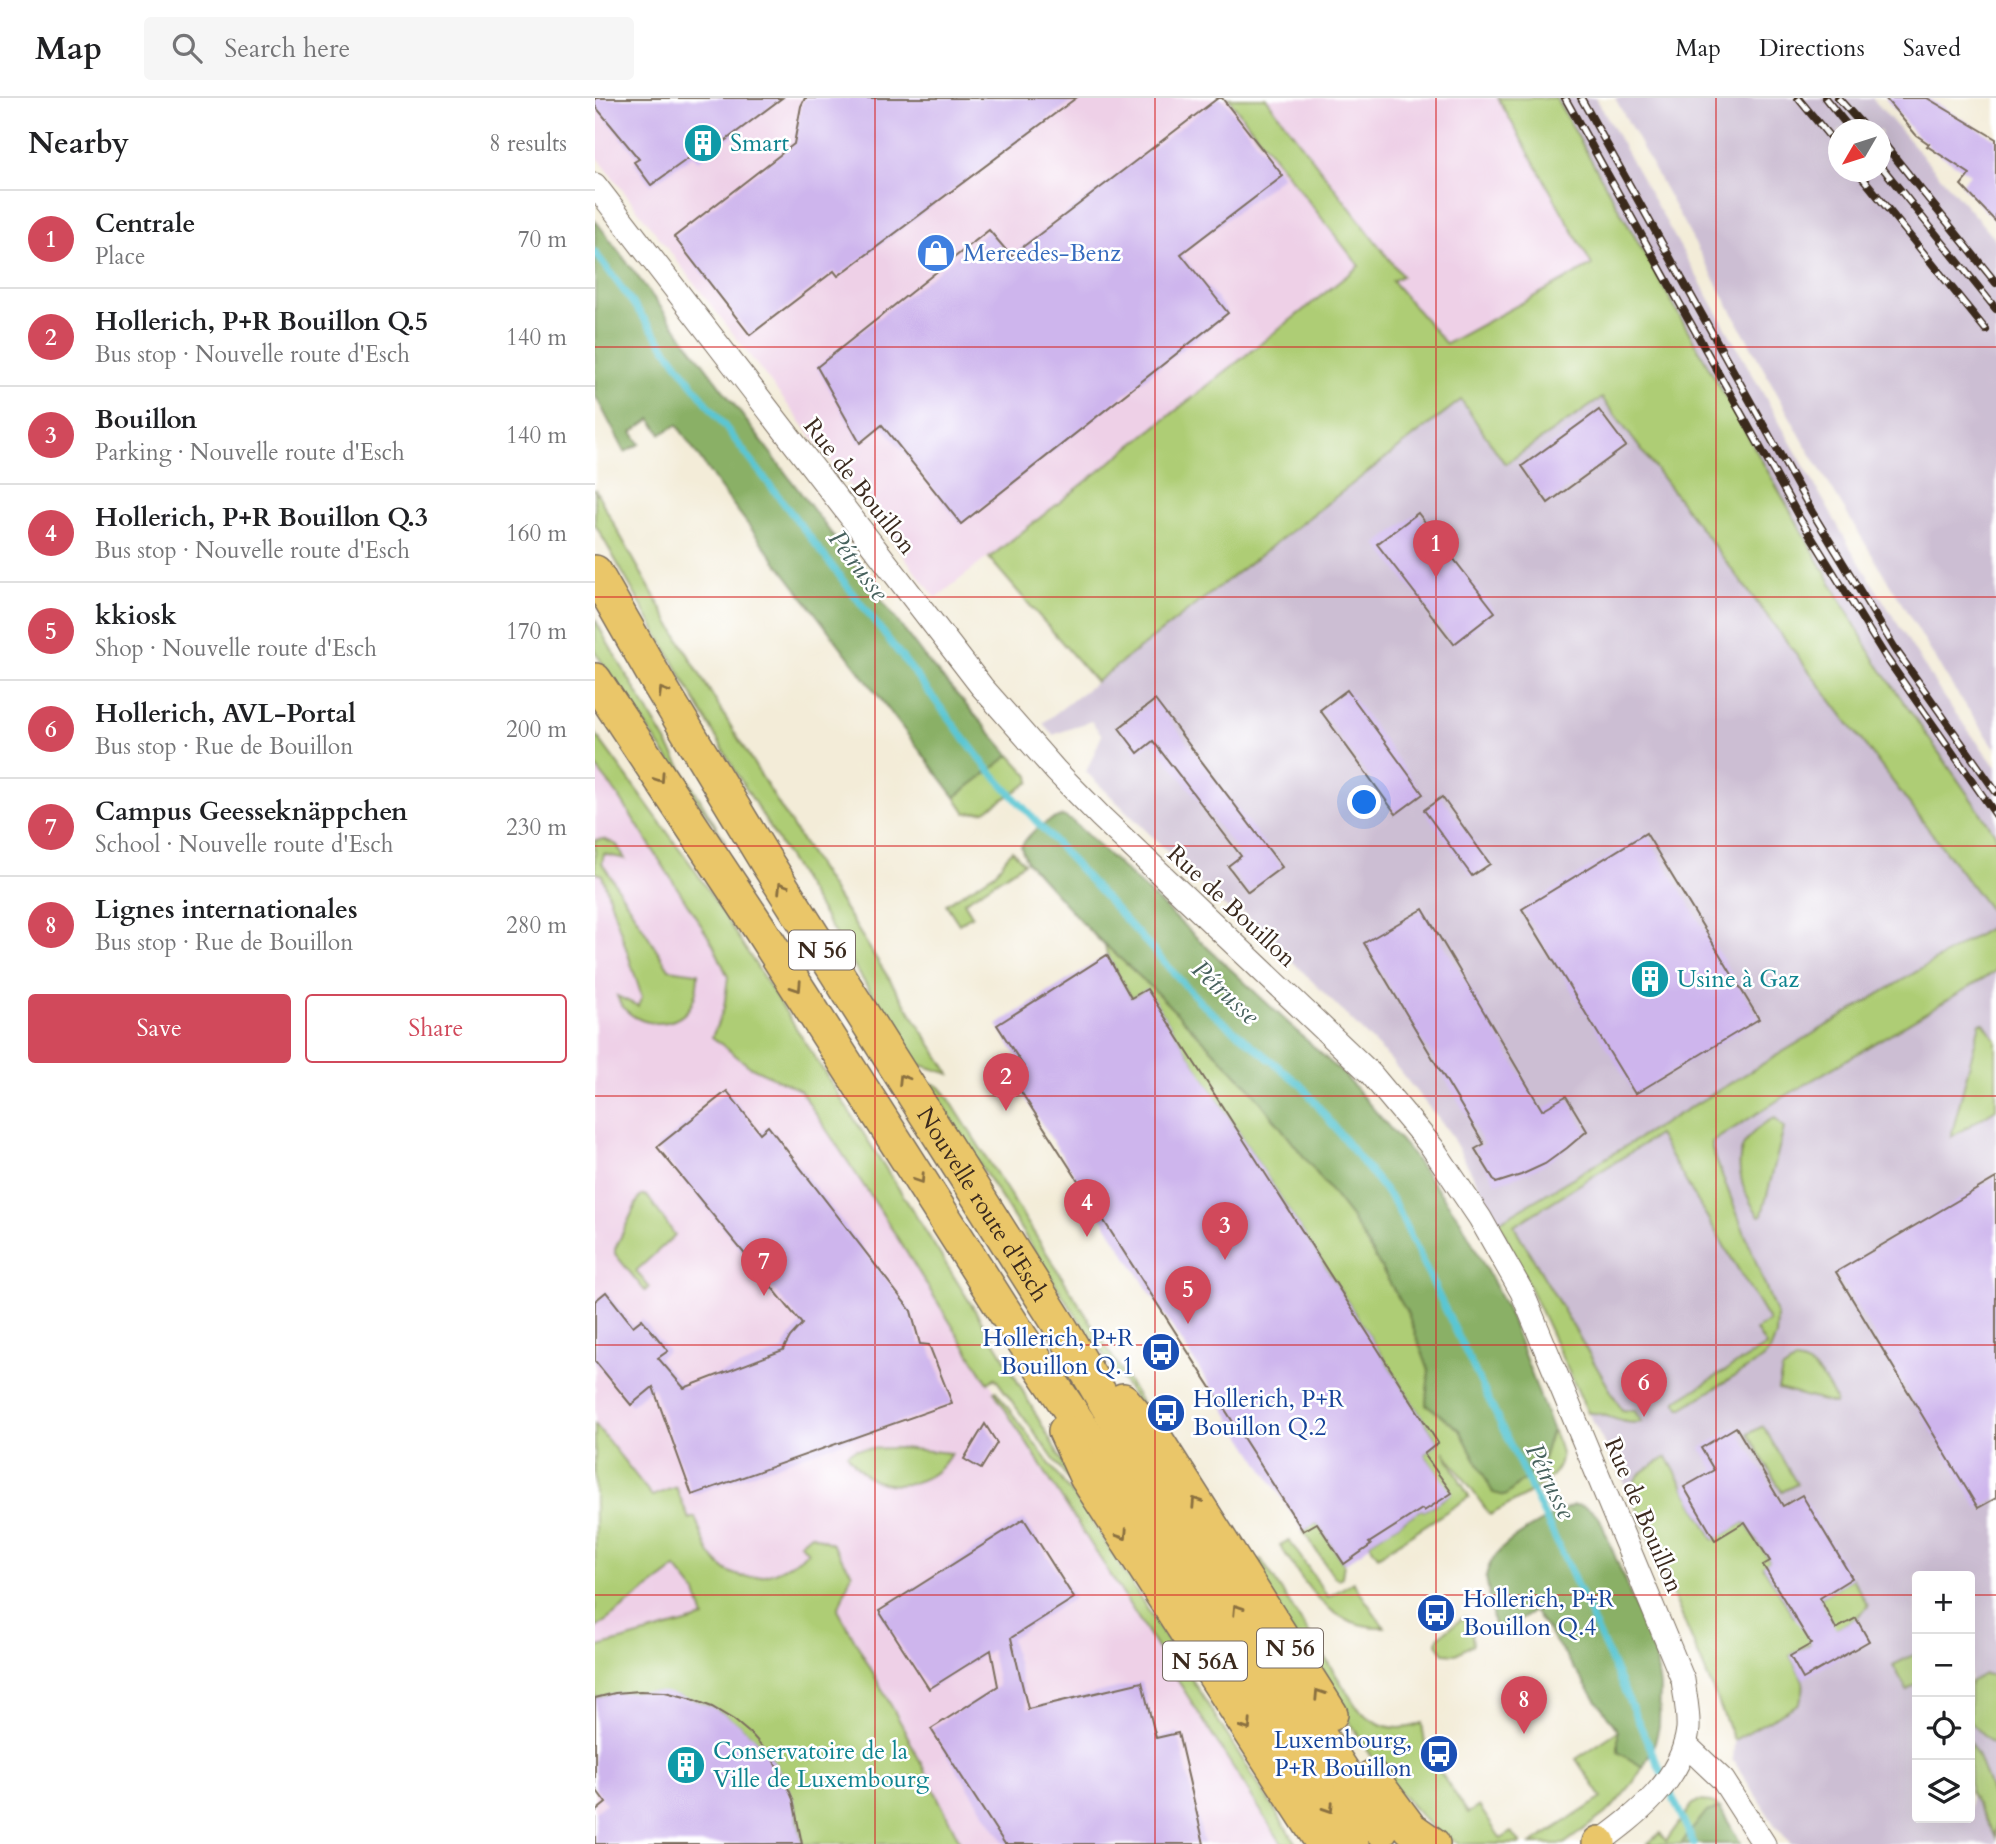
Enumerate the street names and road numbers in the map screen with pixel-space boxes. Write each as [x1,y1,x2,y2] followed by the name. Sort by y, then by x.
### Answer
[796,411,924,562] street label: Rue de Bouillon
[1160,838,1304,975] street label: Rue de Bouillon
[789,930,855,970] road number: N 56
[909,1101,1056,1308] street label: Nouvelle route d'Esch
[1596,1433,1691,1598] street label: Rue de Bouillon
[1257,1628,1323,1667] road number: N 56
[1163,1642,1247,1680] road number: N 56A

